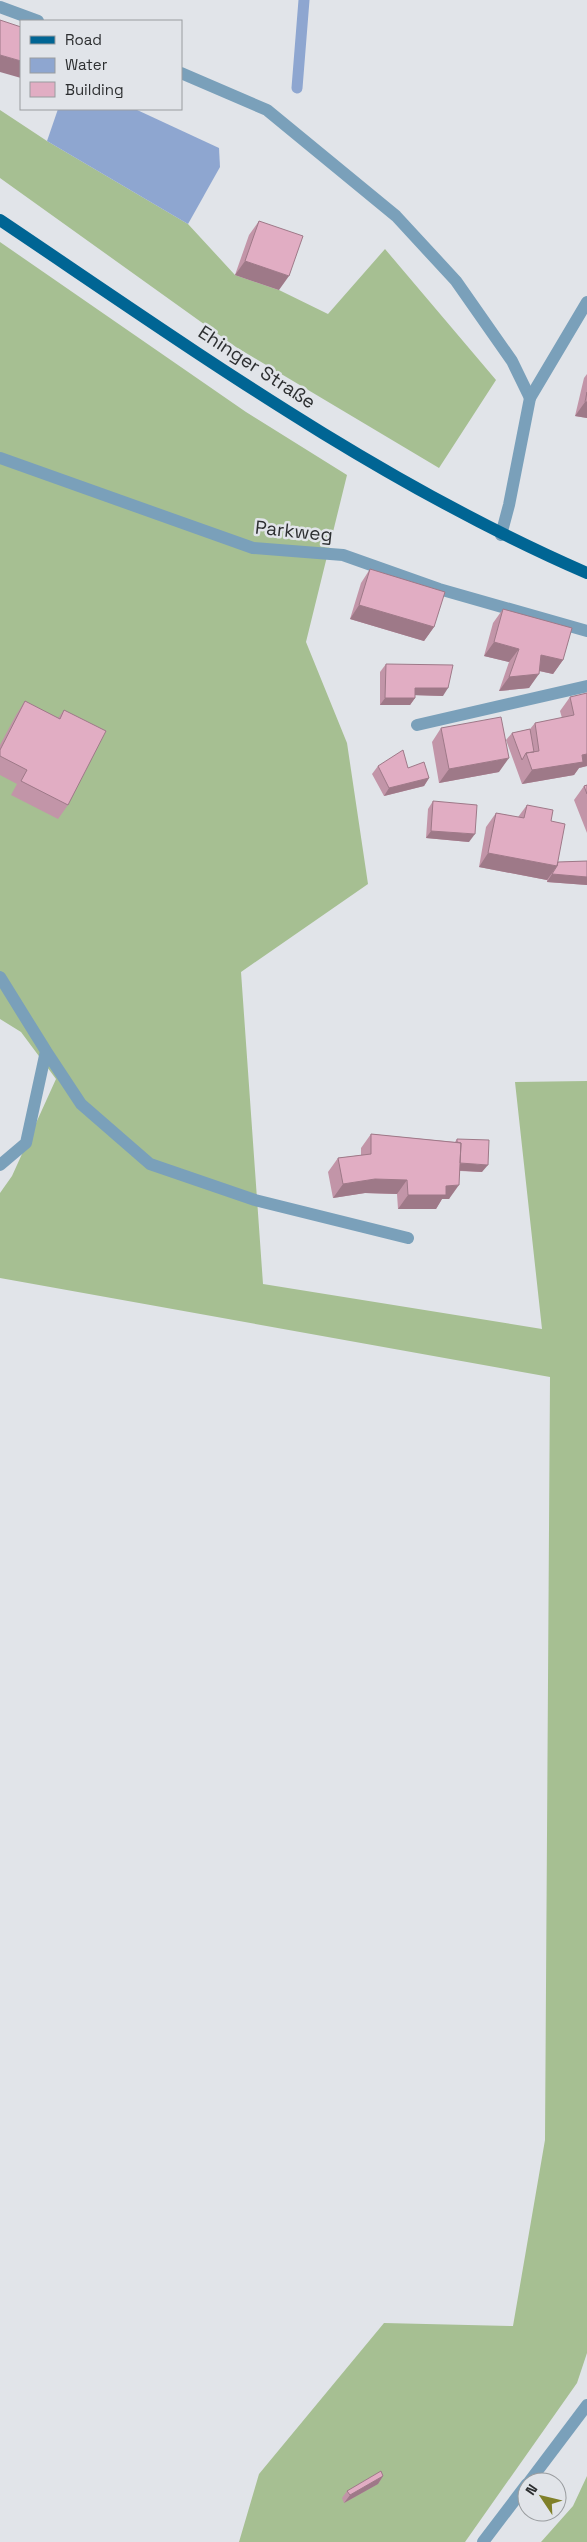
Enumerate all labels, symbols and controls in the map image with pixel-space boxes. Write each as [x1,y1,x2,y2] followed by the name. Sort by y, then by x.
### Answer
[20,20,182,110] legend
[65,30,102,49] text: Road
[65,55,108,74] text: Water
[65,80,124,99] text: Building
[193,320,321,414] street label: Ehinger Straße
[254,514,334,548] street label: Parkweg
[517,2472,567,2522] north arrow
[521,2481,541,2499] text: N

